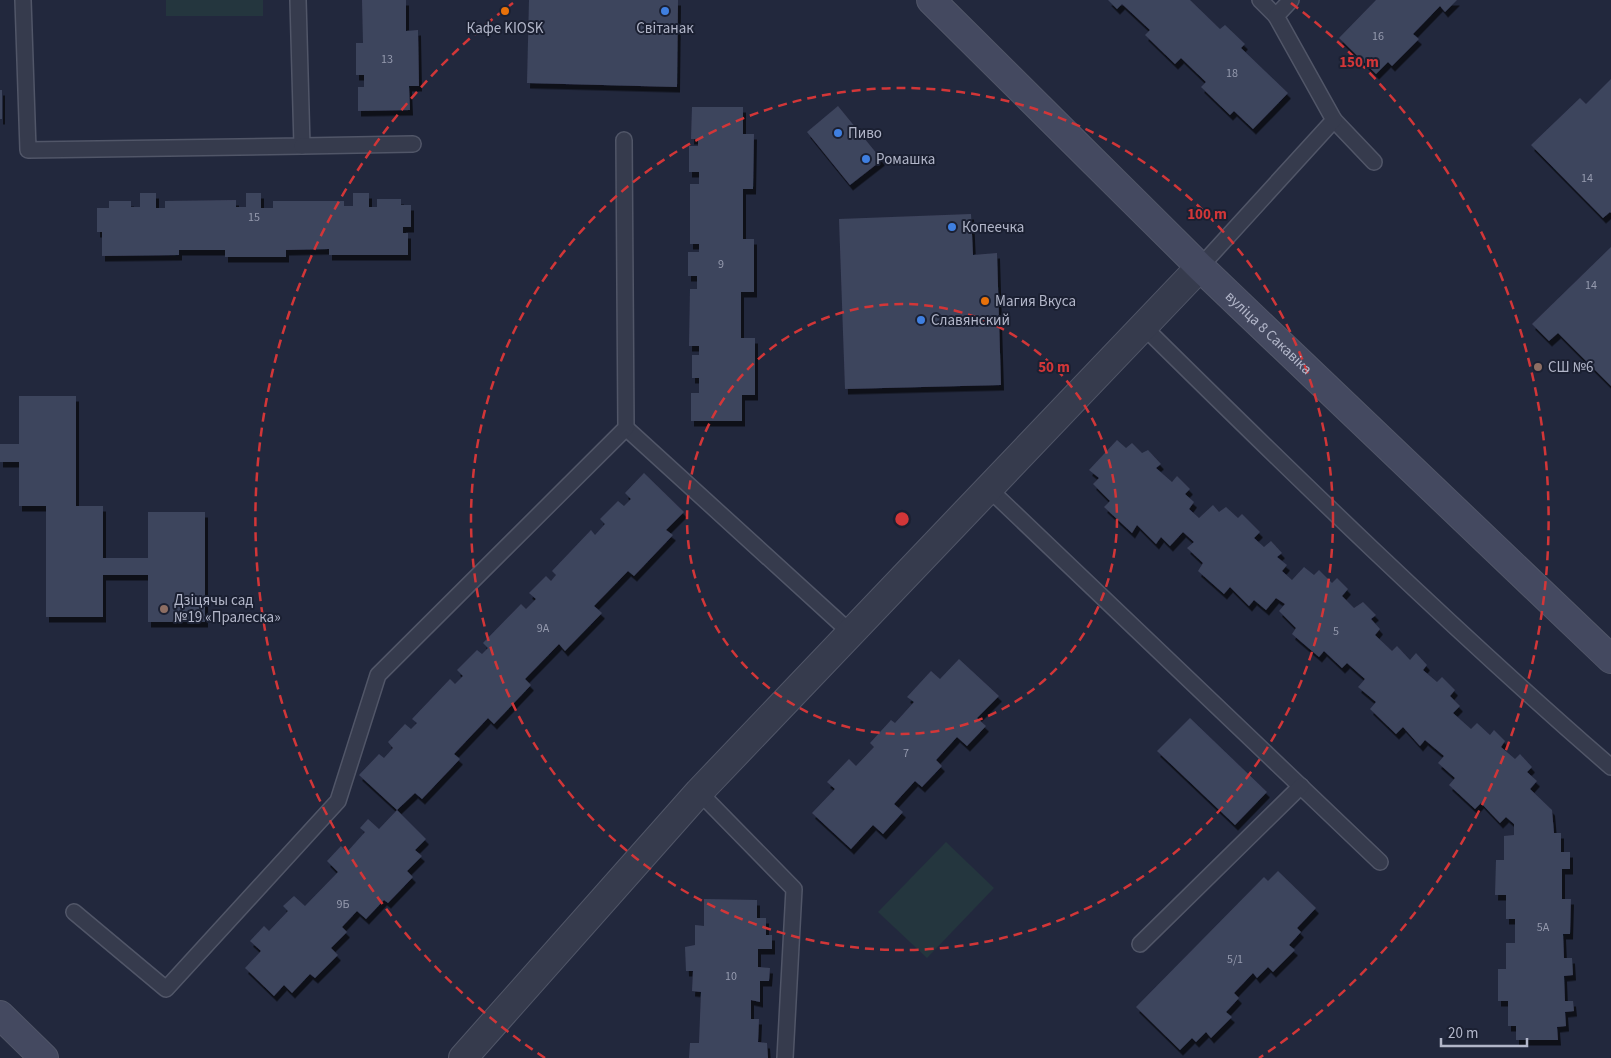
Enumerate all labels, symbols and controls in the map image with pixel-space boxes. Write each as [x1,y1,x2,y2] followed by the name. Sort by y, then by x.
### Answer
[499,5,511,17] marker: Кафе KIOSK
[659,5,671,17] marker: Світанак
[467,18,544,39] place label: Кафе KIOSK
[636,18,694,39] place label: Світанак
[1372,28,1384,45] house number: 16
[381,51,393,68] house number: 13
[1339,52,1379,73] text: 150 m
[1226,65,1238,82] house number: 18
[848,123,882,144] place label: Пиво
[832,127,844,139] marker: Пиво
[876,149,935,170] place label: Ромашка
[860,153,872,165] marker: Ромашка
[1581,170,1593,187] house number: 14
[1187,204,1227,225] text: 100 m
[248,209,260,226] house number: 15
[962,217,1024,238] place label: Копеечка
[946,221,958,233] marker: Копеечка
[718,256,724,273] house number: 9
[1585,277,1597,294] house number: 14
[1221,286,1317,379] street label: вуліца 8 Сакавіка
[995,291,1076,312] place label: Магия Вкуса
[979,295,991,307] marker: Магия Вкуса
[931,310,1010,331] place label: Славянский
[915,314,927,326] marker: Славянский
[1038,357,1070,378] text: 50 m
[1548,357,1594,378] place label: СШ №6
[1532,361,1544,373] marker: СШ №6
[893,510,911,528] centre of rings
[174,590,281,628] place label: Дзіцячы сад №19 «Пралеска»
[158,603,170,615] marker: Дзіцячы сад №19 «Пралеска»
[537,620,550,637] house number: 9А
[1333,623,1339,640] house number: 5
[903,745,909,762] house number: 7
[337,896,349,913] house number: 9Б
[1537,919,1550,936] house number: 5А
[1227,951,1243,968] house number: 5/1
[725,968,737,985] house number: 10
[1441,1016,1527,1048] scale bar
[1448,1023,1478,1044] text: 20 m

